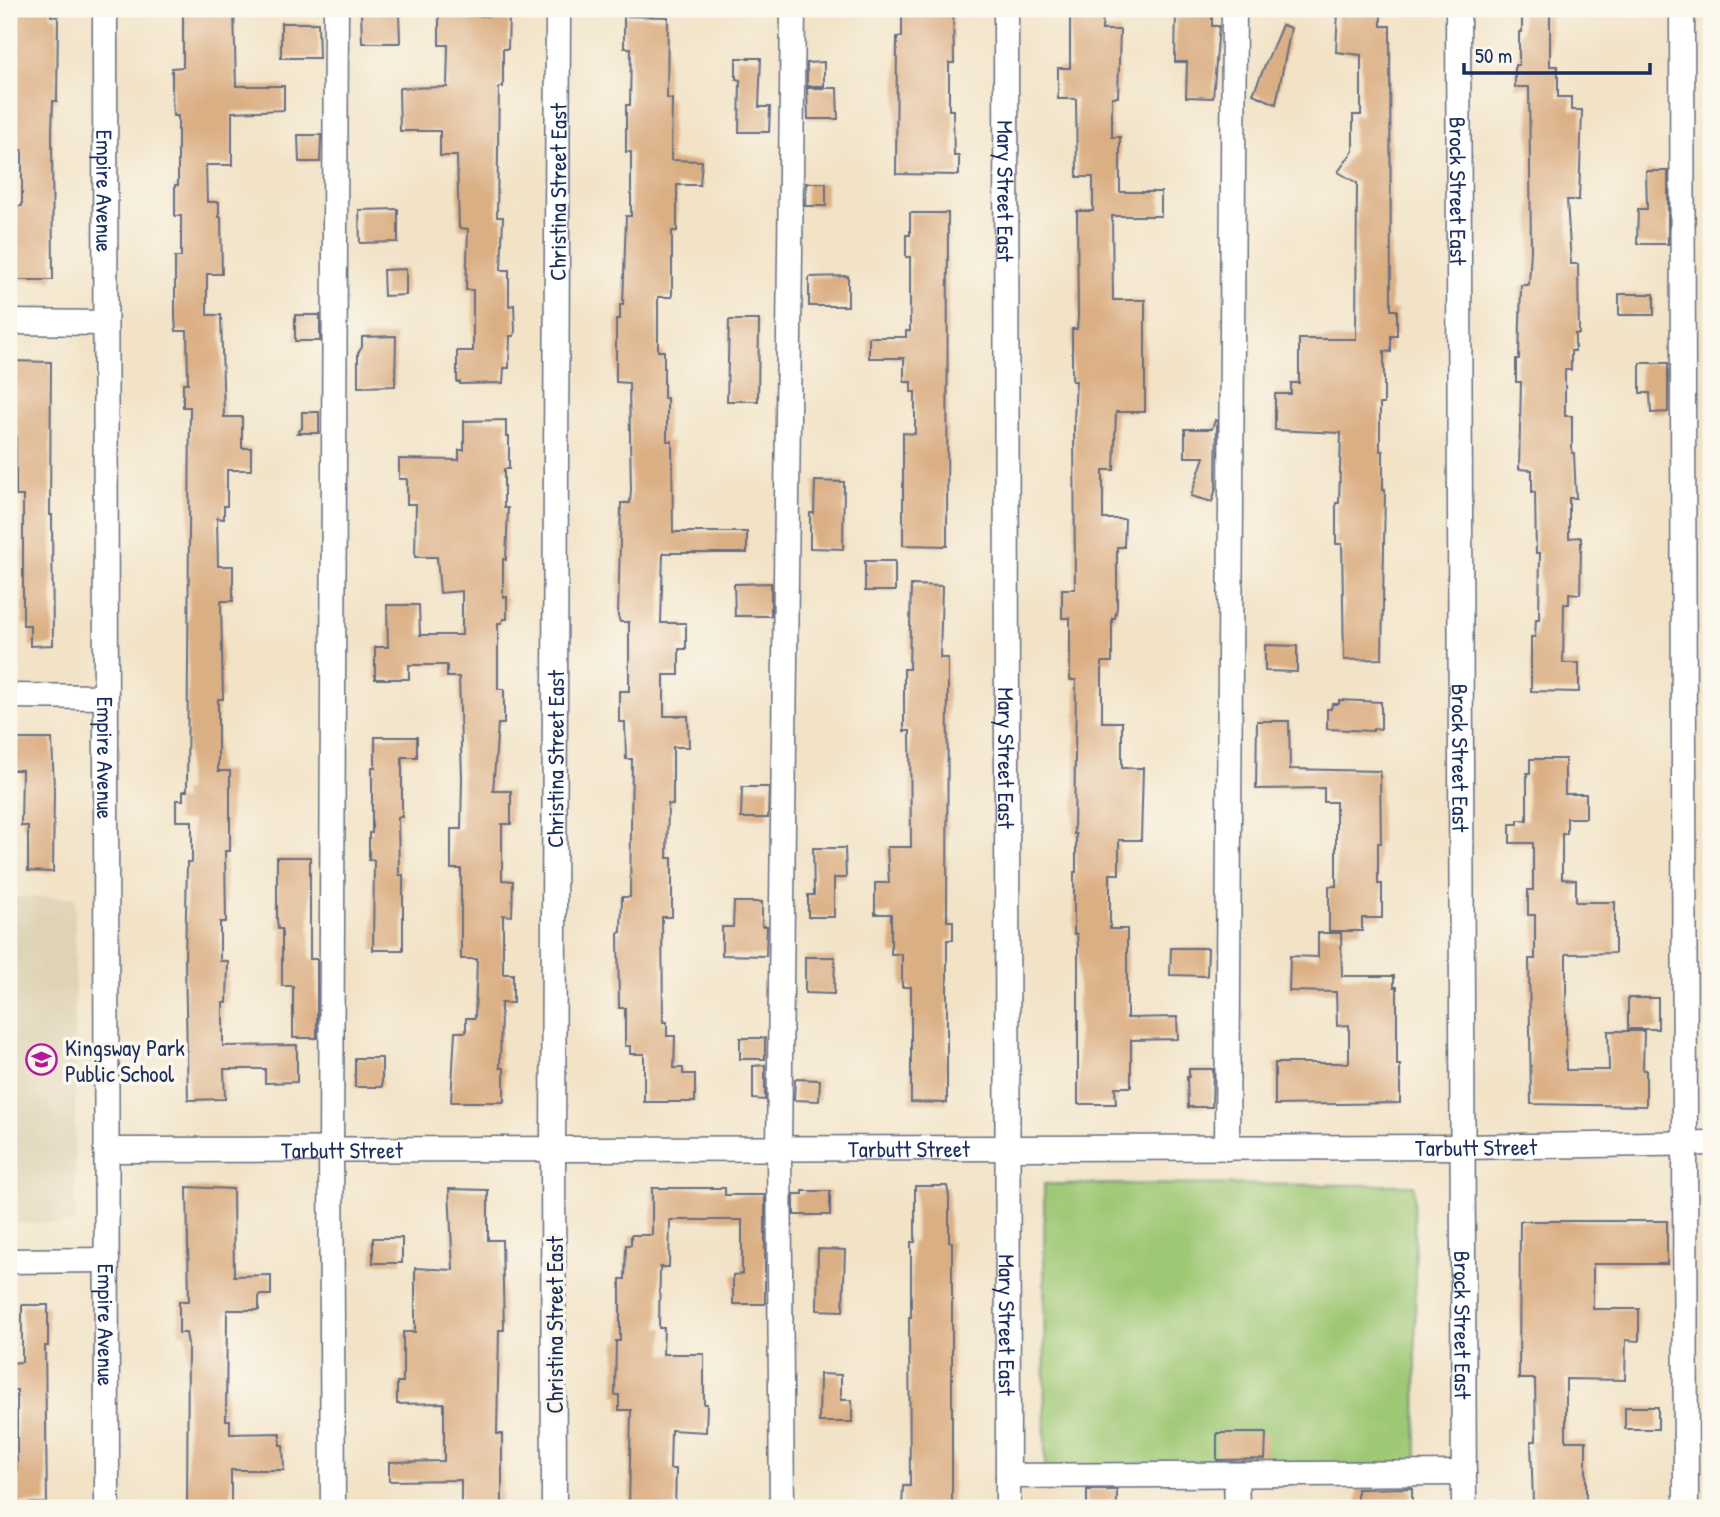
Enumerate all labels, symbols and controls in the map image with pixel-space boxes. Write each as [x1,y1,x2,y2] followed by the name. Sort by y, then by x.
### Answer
[1464,32,1650,76] scale bar
[1475,41,1512,70] text: 50 m
[541,102,573,281] street label: Christina Street East
[1443,117,1475,266] street label: Brock Street East
[991,120,1022,263] street label: Mary Street East
[90,130,121,252] street label: Empire Avenue
[539,669,571,848] street label: Christina Street East
[1445,684,1477,833] street label: Brock Street East
[991,687,1023,830] street label: Mary Street East
[90,697,122,819] street label: Empire Avenue
[65,1032,185,1089] place label: Kingsway Park Public School
[25,1043,59,1077] school or university icon: Kingsway Park Public School
[1415,1130,1538,1163] street label: Tarbutt Street
[848,1133,971,1164] street label: Tarbutt Street
[281,1134,404,1165] street label: Tarbutt Street
[539,1235,570,1414] street label: Christina Street East
[1447,1251,1479,1400] street label: Brock Street East
[992,1254,1023,1397] street label: Mary Street East
[91,1264,122,1386] street label: Empire Avenue

